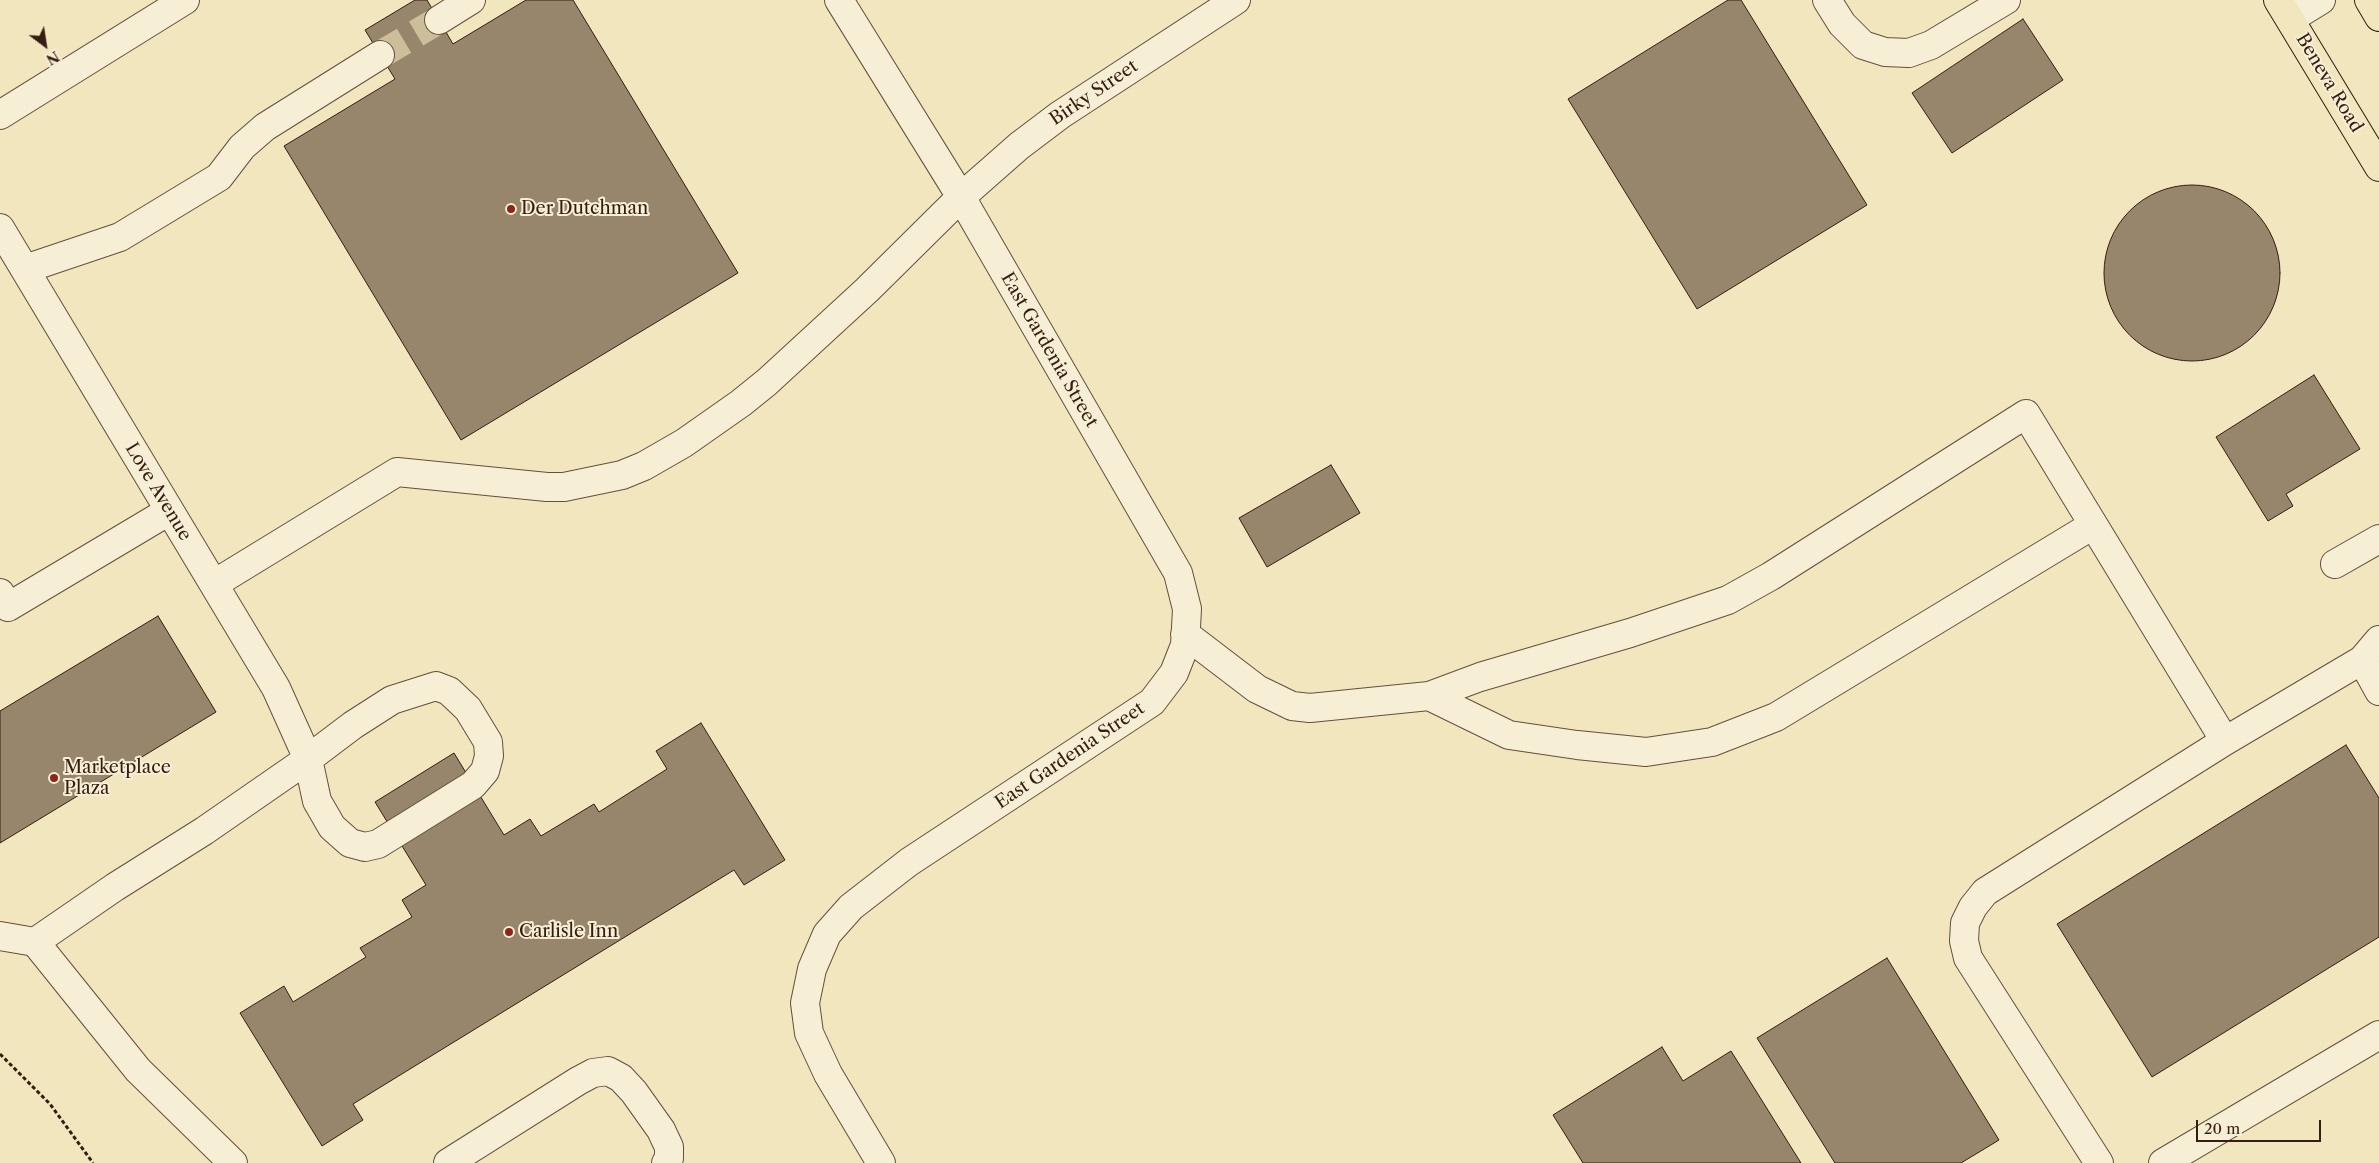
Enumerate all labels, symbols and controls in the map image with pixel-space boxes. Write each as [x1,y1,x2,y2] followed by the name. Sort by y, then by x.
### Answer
[20,20,70,70] north arrow
[2291,30,2367,136] street label: Beneva Road
[43,47,63,69] text: N
[1046,56,1142,130] street label: Birky Street
[521,198,648,220] place label: Der Dutchman
[505,203,517,215] marker: Der Dutchman
[996,269,1102,431] street label: East Gardenia Street
[120,439,196,545] street label: Love Avenue
[991,698,1149,814] street label: East Gardenia Street
[64,757,171,800] place label: Marketplace Plaza
[48,772,60,784] marker: Marketplace Plaza
[519,921,618,943] place label: Carlisle Inn
[503,926,515,938] marker: Carlisle Inn
[2199,1110,2324,1142] scale bar
[2204,1119,2240,1138] text: 20 m

